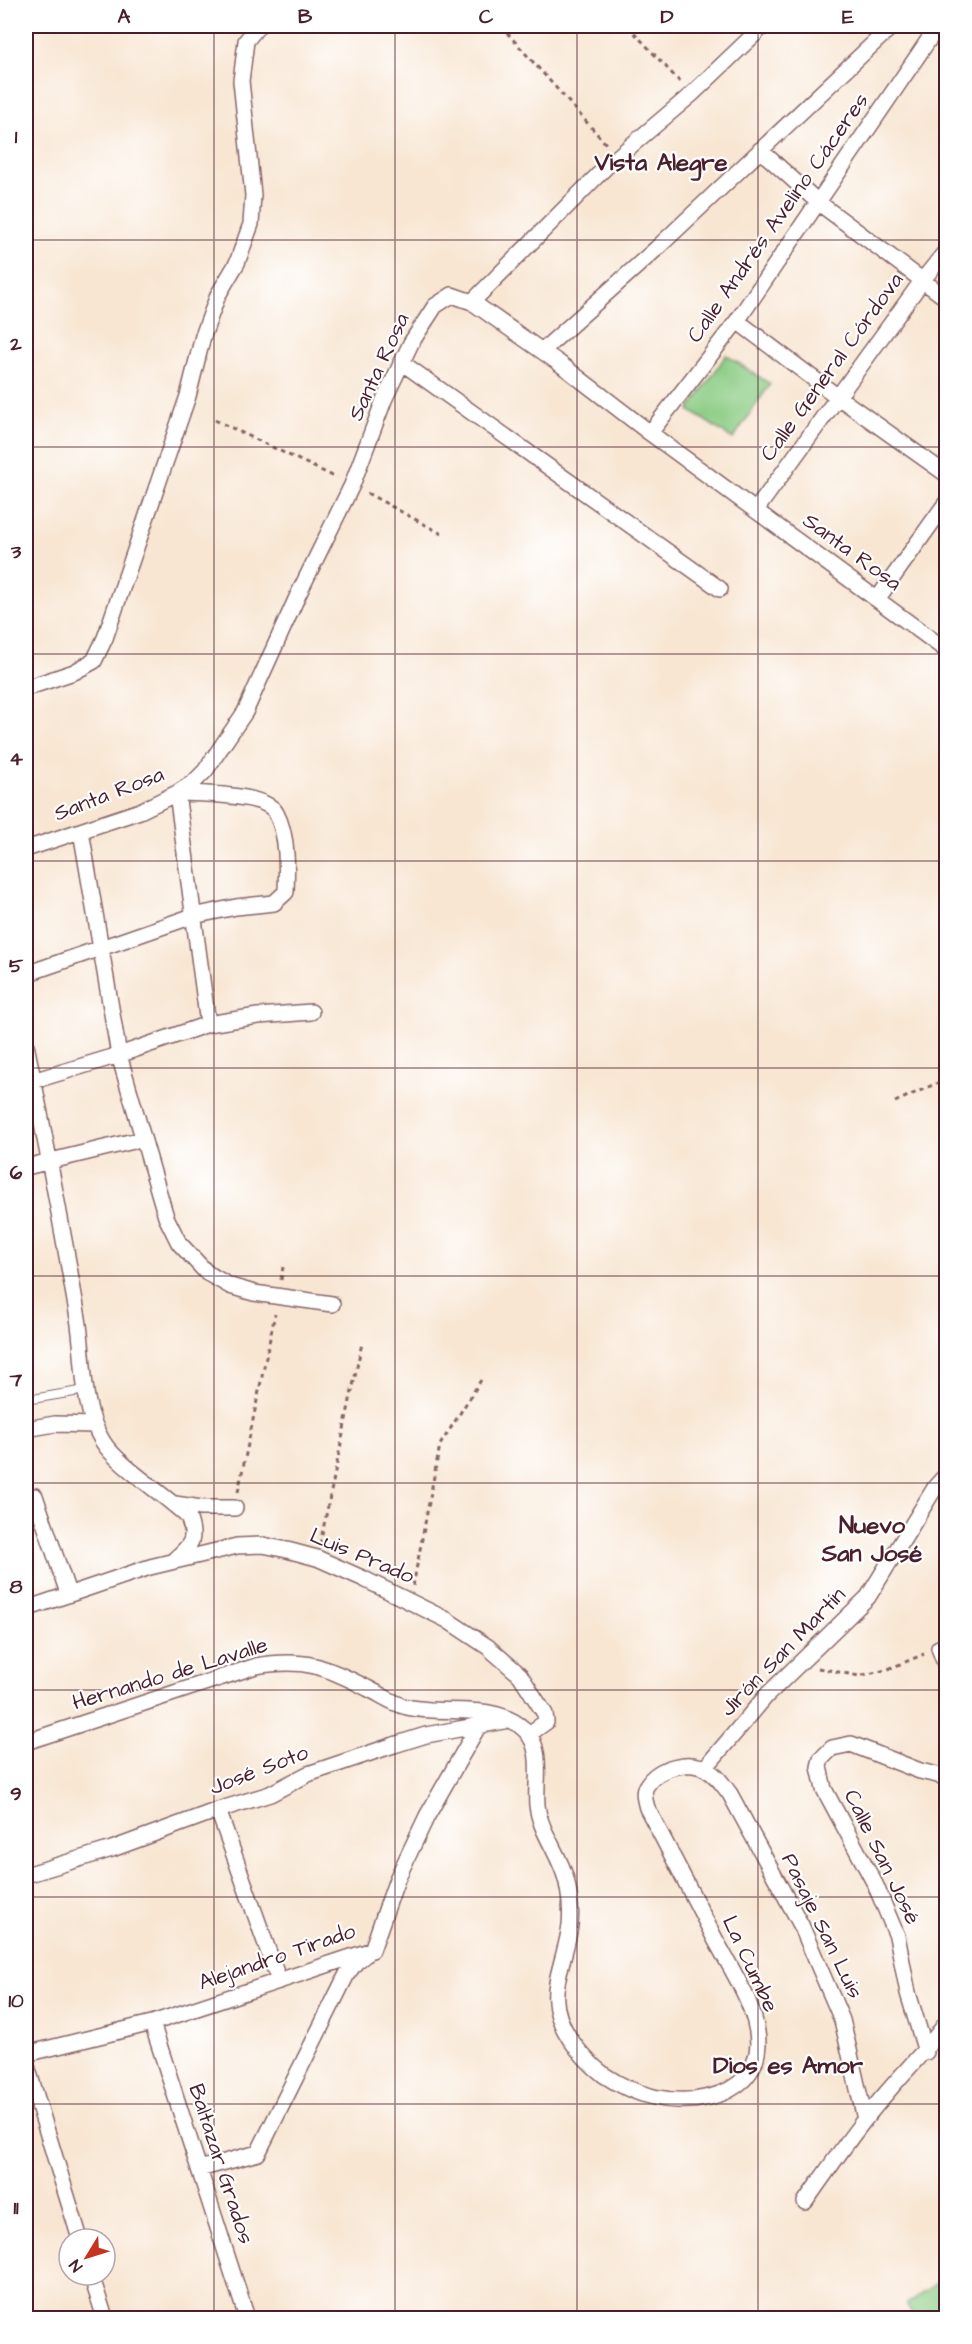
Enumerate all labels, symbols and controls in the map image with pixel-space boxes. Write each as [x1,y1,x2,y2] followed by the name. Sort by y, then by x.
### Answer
[118,3,131,31] text: A
[298,3,313,31] text: B
[479,3,494,31] text: C
[661,3,674,31] text: D
[842,3,854,31] text: E
[680,87,876,349] street label: Calle Andrés Avelino Cáceres
[15,123,18,151] text: 1
[594,146,728,181] district label: Vista Alegre
[753,266,911,468] street label: Calle General Córdova
[341,308,417,426] street label: Santa Rosa
[9,330,22,358] text: 2
[796,506,908,598] street label: Santa Rosa
[10,538,22,566] text: 3
[9,745,23,773] text: 4
[50,759,168,829] street label: Santa Rosa
[9,952,24,980] text: 5
[10,1159,23,1187] text: 6
[9,1366,23,1394] text: 7
[821,1509,922,1571] district label: Nuevo San José
[305,1520,420,1592] street label: Luis Prado
[10,1573,23,1601] text: 8
[713,1580,853,1724] street label: Jirón San Martín
[68,1629,272,1718] street label: Hernando de Lavalle
[205,1737,313,1803] street label: José Soto
[10,1780,22,1808] text: 9
[836,1784,928,1930] street label: Calle San José
[773,1848,871,2004] street label: Pasaje San Luis
[714,1911,786,2017] street label: La Cumbe
[194,1915,360,1998] street label: Alejandro Tirado
[8,1987,24,2015] text: 10
[713,2049,864,2083] district label: Dios es Amor
[181,2080,261,2248] street label: Baltazar Grados
[13,2194,19,2222] text: 11
[57,2227,117,2287] north arrow
[64,2255,88,2276] text: N

